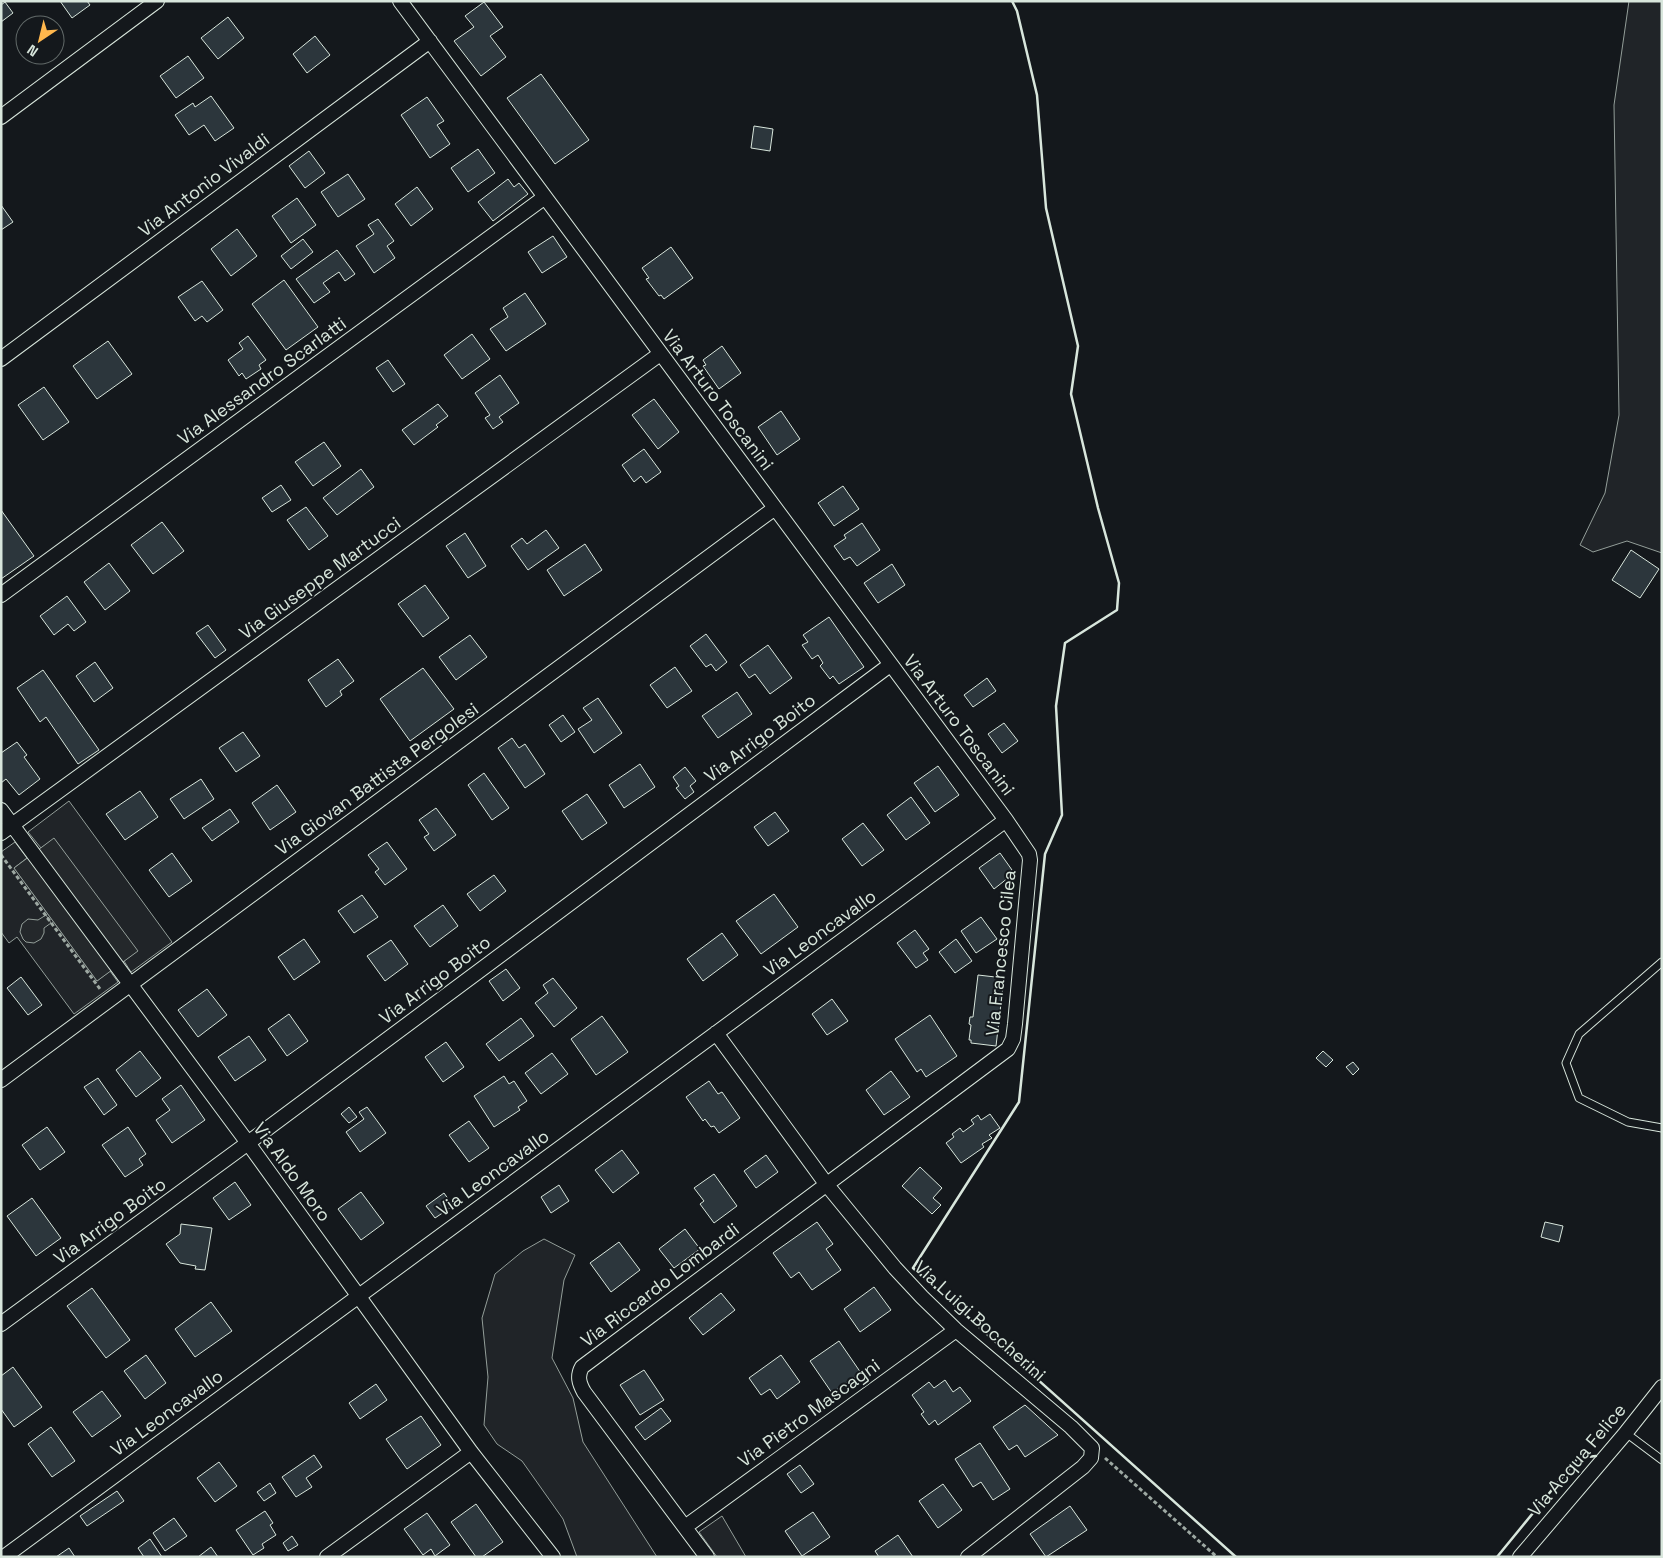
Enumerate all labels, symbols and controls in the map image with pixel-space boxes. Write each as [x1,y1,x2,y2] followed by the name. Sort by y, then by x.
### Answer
[15,15,65,65] north arrow
[24,41,42,61] text: N
[134,128,274,241] street label: Via Antonio Vivaldi
[173,312,351,450] street label: Via Alessandro Scarlatti
[658,325,779,475] street label: Via Arturo Toscanini
[234,511,405,644] street label: Via Giuseppe Martucci
[899,650,1020,800] street label: Via Arturo Toscanini
[699,688,820,787] street label: Via Arrigo Boito
[271,697,483,860] street label: Via Giovan Battista Pergolesi
[980,869,1021,1037] street label: Via Francesco Cilea
[759,884,880,981] street label: Via Leoncavallo
[374,930,495,1029] street label: Via Arrigo Boito
[249,1117,336,1226] street label: Via Aldo Moro
[432,1124,553,1221] street label: Via Leoncavallo
[49,1172,170,1269] street label: Via Arrigo Boito
[576,1217,744,1352] street label: Via Riccardo Lombardi
[910,1255,1051,1386] street label: Via Luigi Boccherini
[733,1353,884,1472] street label: Via Pietro Mascagni
[106,1364,227,1461] street label: Via Leoncavallo
[1523,1398,1631,1521] street label: Via Acqua Felice

